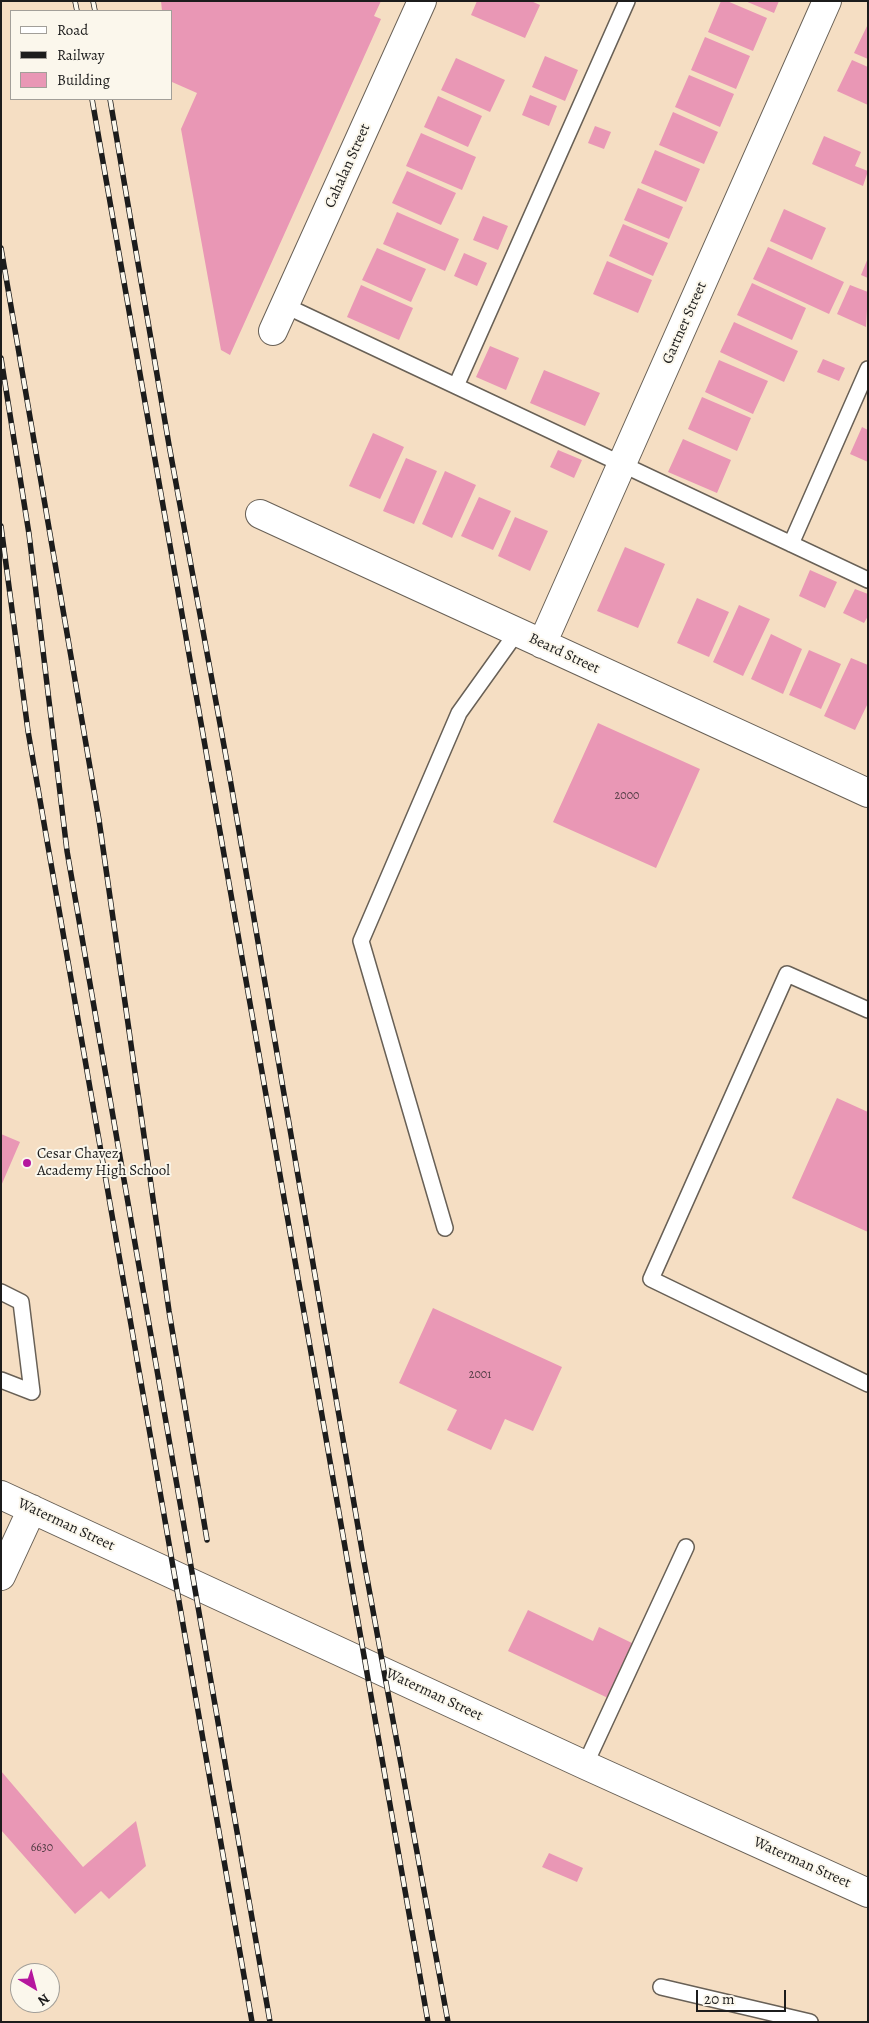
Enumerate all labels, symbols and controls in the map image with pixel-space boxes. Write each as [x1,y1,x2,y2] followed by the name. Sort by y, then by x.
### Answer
[10,10,172,100] legend
[57,20,88,40] text: Road
[57,45,104,65] text: Railway
[57,70,110,90] text: Building
[321,121,375,211] street label: Cahalan Street
[659,279,711,367] street label: Gartner Street
[526,630,602,678] street label: Beard Street
[615,789,639,803] house number: 2000
[37,1145,170,1180] place label: Cesar Chavez Academy High School
[21,1157,33,1169] marker: Cesar Chavez Academy High School
[469,1368,491,1382] house number: 2001
[15,1495,117,1555] street label: Waterman Street
[383,1665,485,1725] street label: Waterman Street
[751,1833,853,1893] street label: Waterman Street
[31,1841,53,1855] house number: 6630
[10,1963,60,2013] north arrow
[699,1980,789,2012] scale bar
[34,1989,54,2010] text: N
[704,1989,735,2009] text: 20 m

